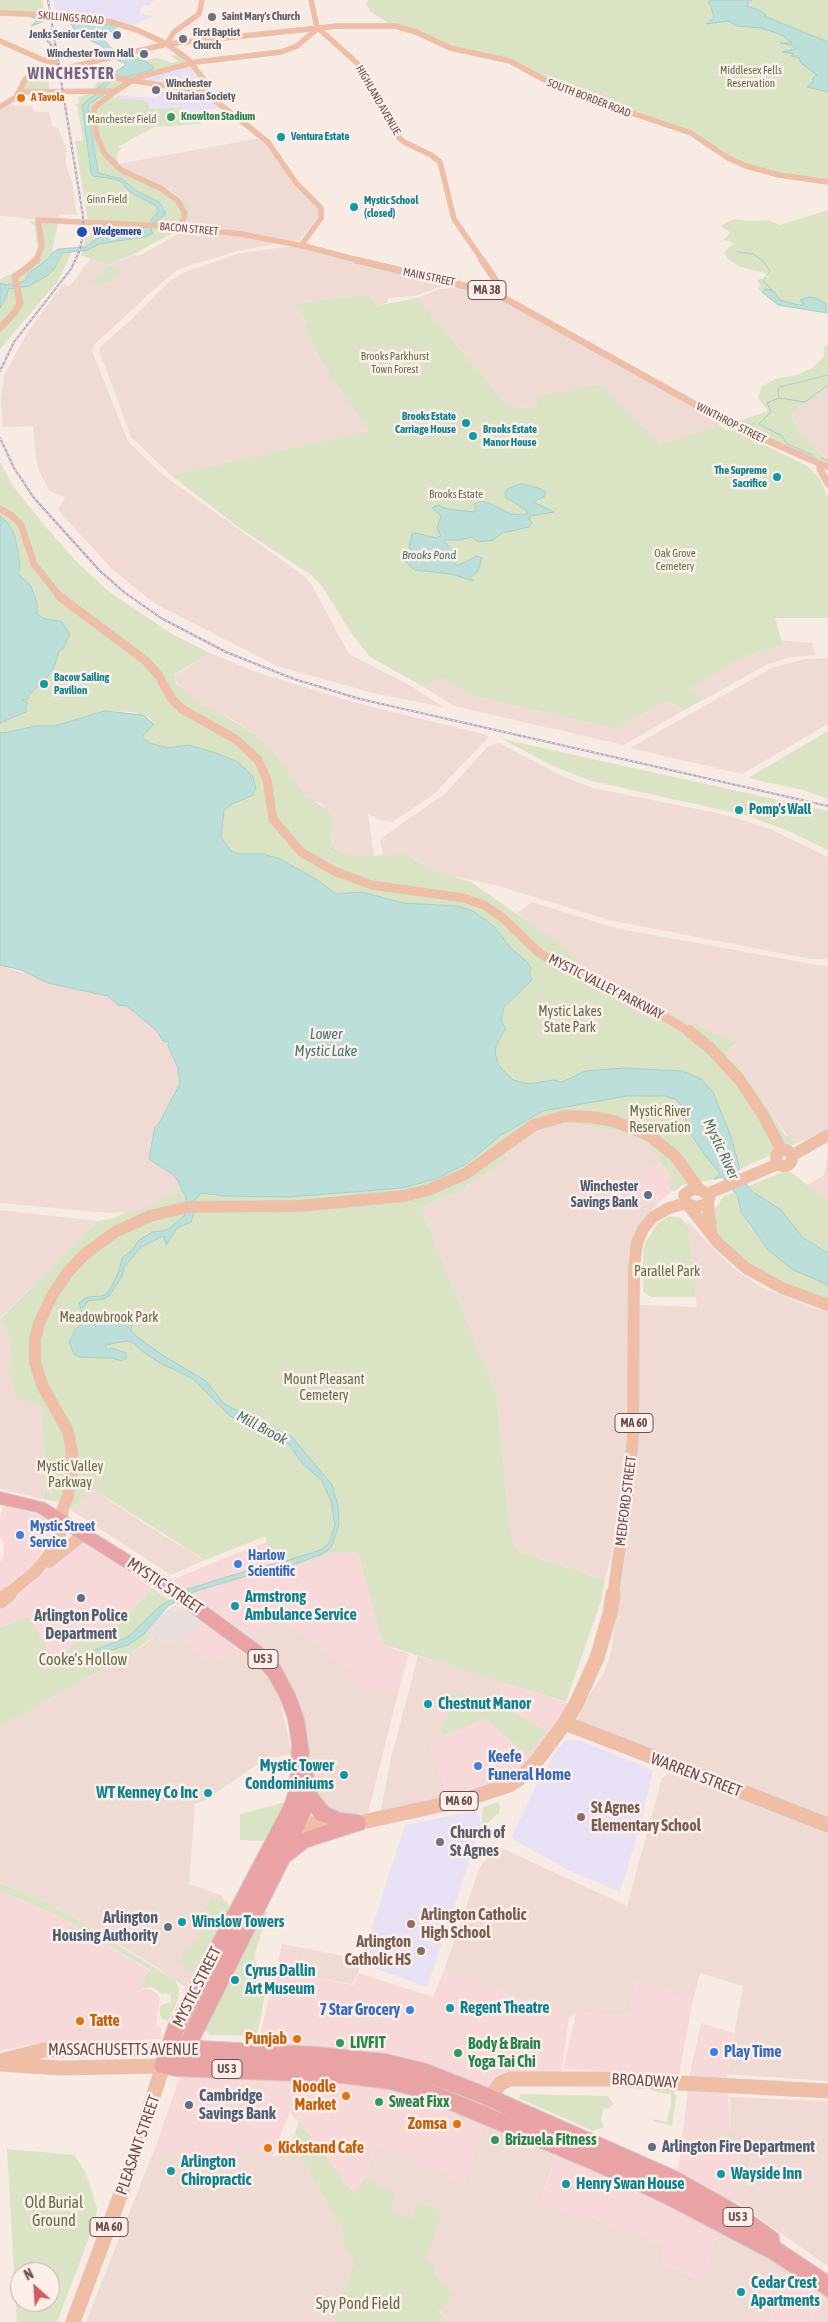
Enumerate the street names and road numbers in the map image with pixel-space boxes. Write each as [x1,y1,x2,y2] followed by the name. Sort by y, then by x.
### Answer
[38,9,104,27] street label: SKILLINGS ROAD
[353,63,403,137] street label: HIGHLAND AVENUE
[545,76,633,120] street label: SOUTH BORDER ROAD
[159,220,219,238] street label: BACON STREET
[402,265,456,289] street label: MAIN STREET
[468,280,506,300] road number: MA 38
[694,400,768,446] street label: WINTHROP STREET
[546,951,666,1023] street label: MYSTIC VALLEY PARKWAY
[615,1414,653,1432] road number: MA 60
[612,1455,640,1547] street label: MEDFORD STREET
[123,1554,207,1618] street label: MYSTIC STREET
[248,1650,278,1668] road number: US 3
[648,1749,744,1801] street label: WARREN STREET
[440,1792,478,1810] road number: MA 60
[169,1944,225,2030] street label: MYSTIC STREET
[48,2040,198,2060] street label: MASSACHUSETTS AVENUE
[212,2060,242,2078] road number: US 3
[611,2070,679,2092] street label: BROADWAY
[112,2093,164,2197] street label: PLEASANT STREET
[723,2208,753,2226] road number: US 3
[90,2218,128,2236] road number: MA 60

